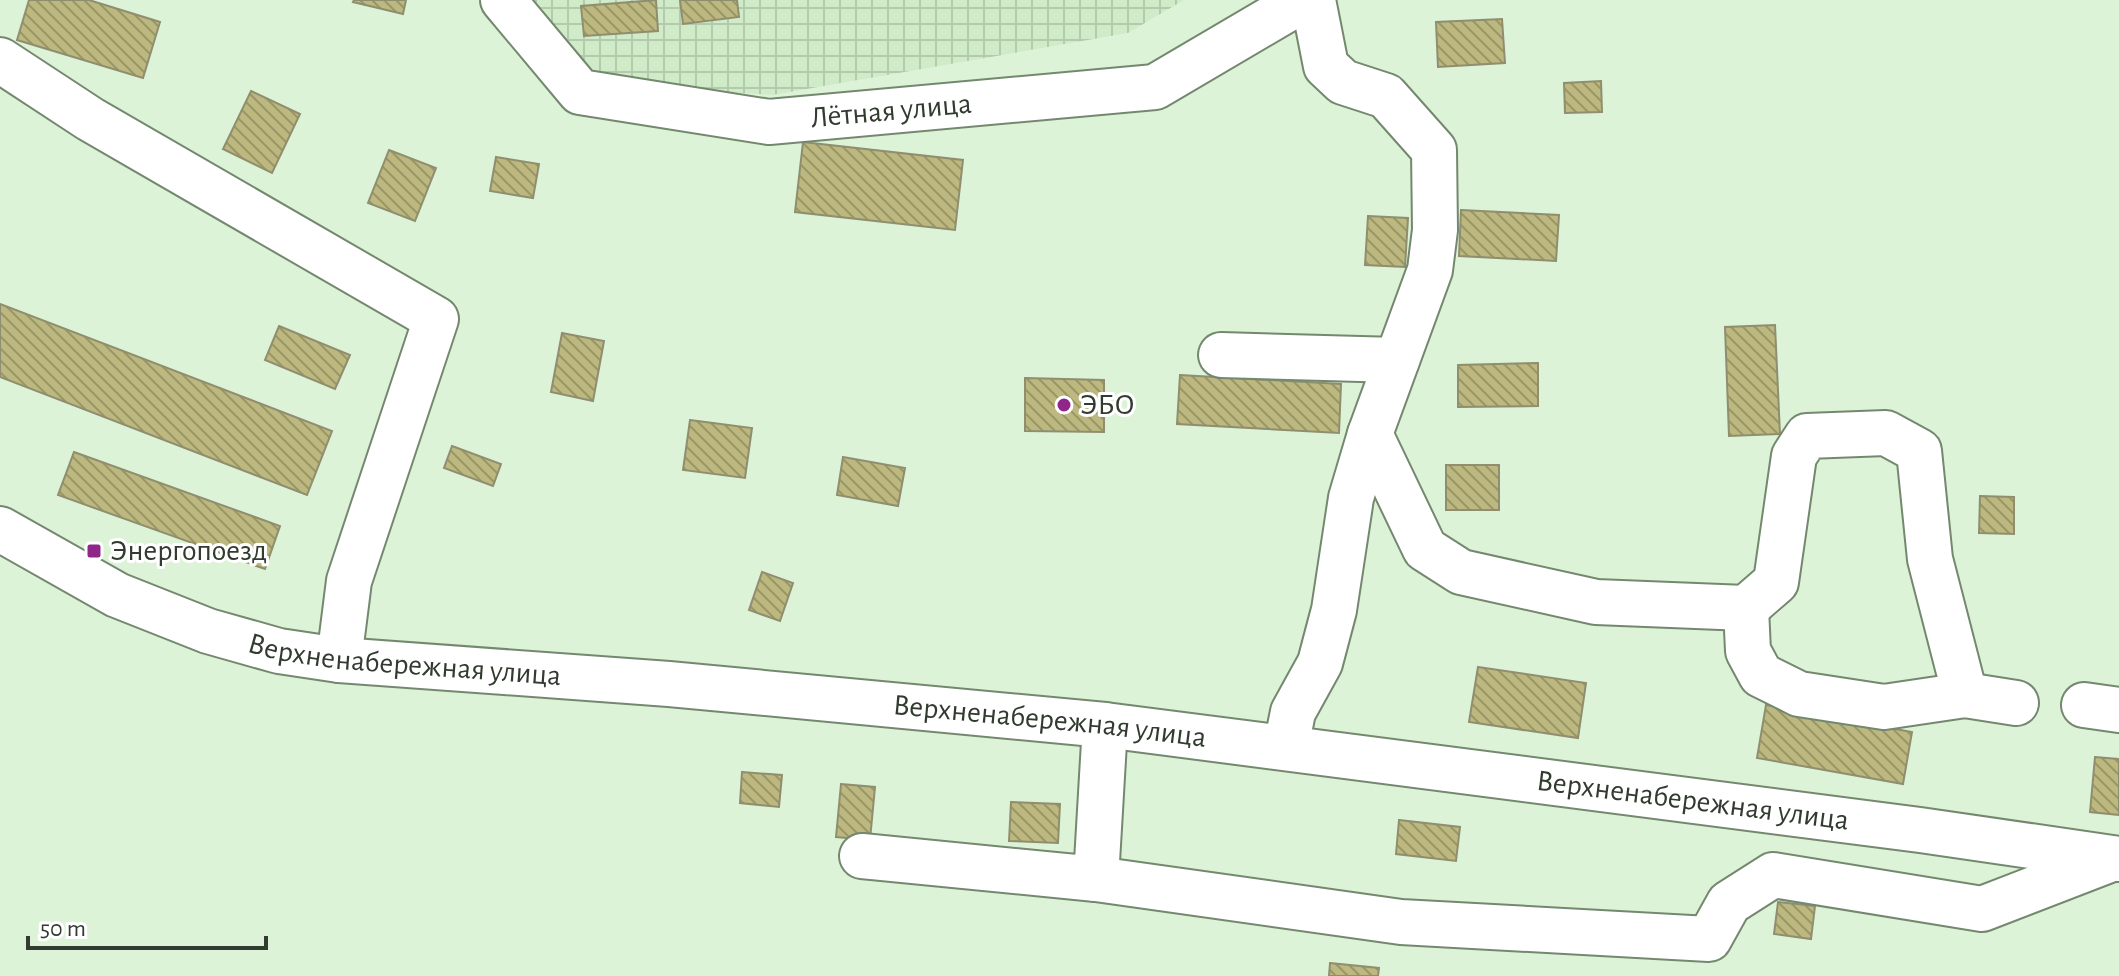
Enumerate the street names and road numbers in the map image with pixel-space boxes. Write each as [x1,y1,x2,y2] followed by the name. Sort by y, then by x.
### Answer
[809,89,973,133] street label: Лётная улица
[245,628,562,691] street label: Верхненабережная улица
[892,690,1208,753] street label: Верхненабережная улица
[1535,766,1851,836] street label: Верхненабережная улица

